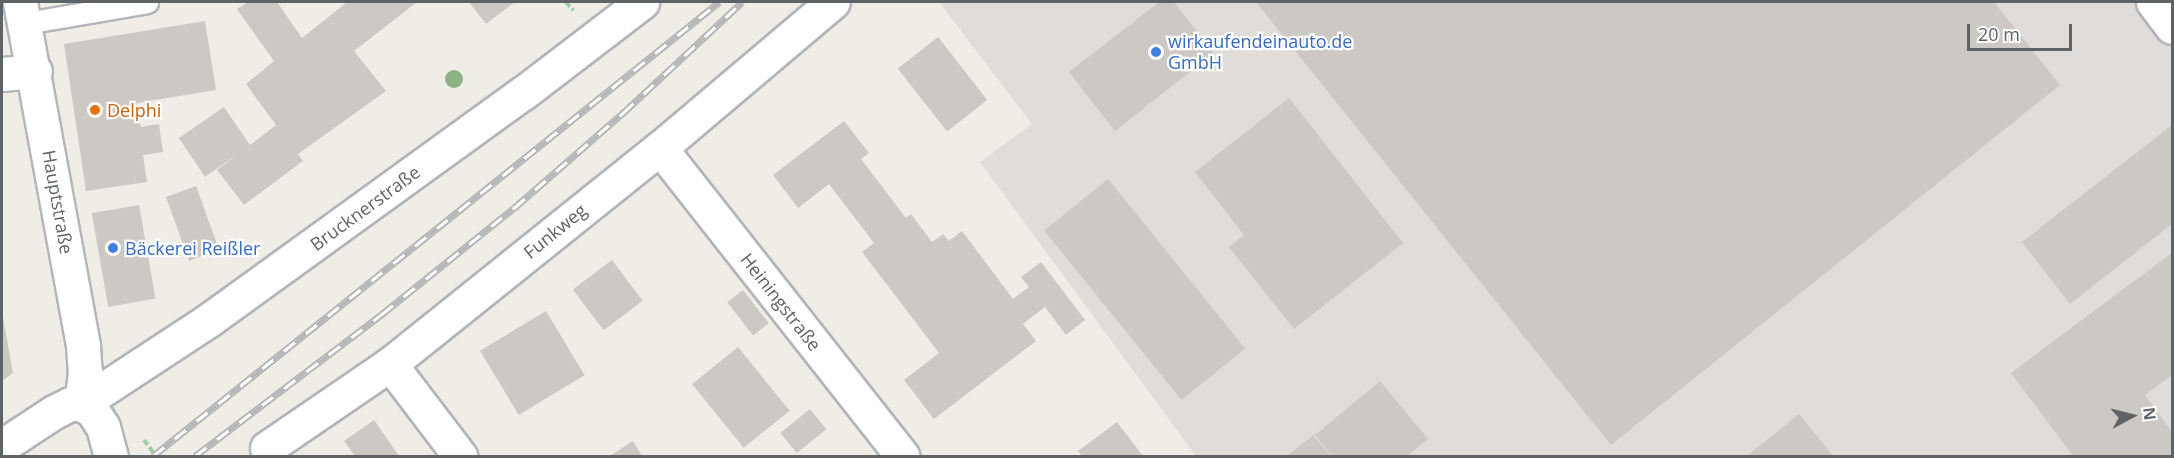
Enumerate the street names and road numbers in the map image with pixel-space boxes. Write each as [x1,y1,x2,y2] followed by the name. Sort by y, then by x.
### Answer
[38,148,78,256] street label: Hauptstraße
[306,161,424,255] street label: Brucknerstraße
[519,199,591,263] street label: Funkweg
[736,249,826,355] street label: Heiningstraße

